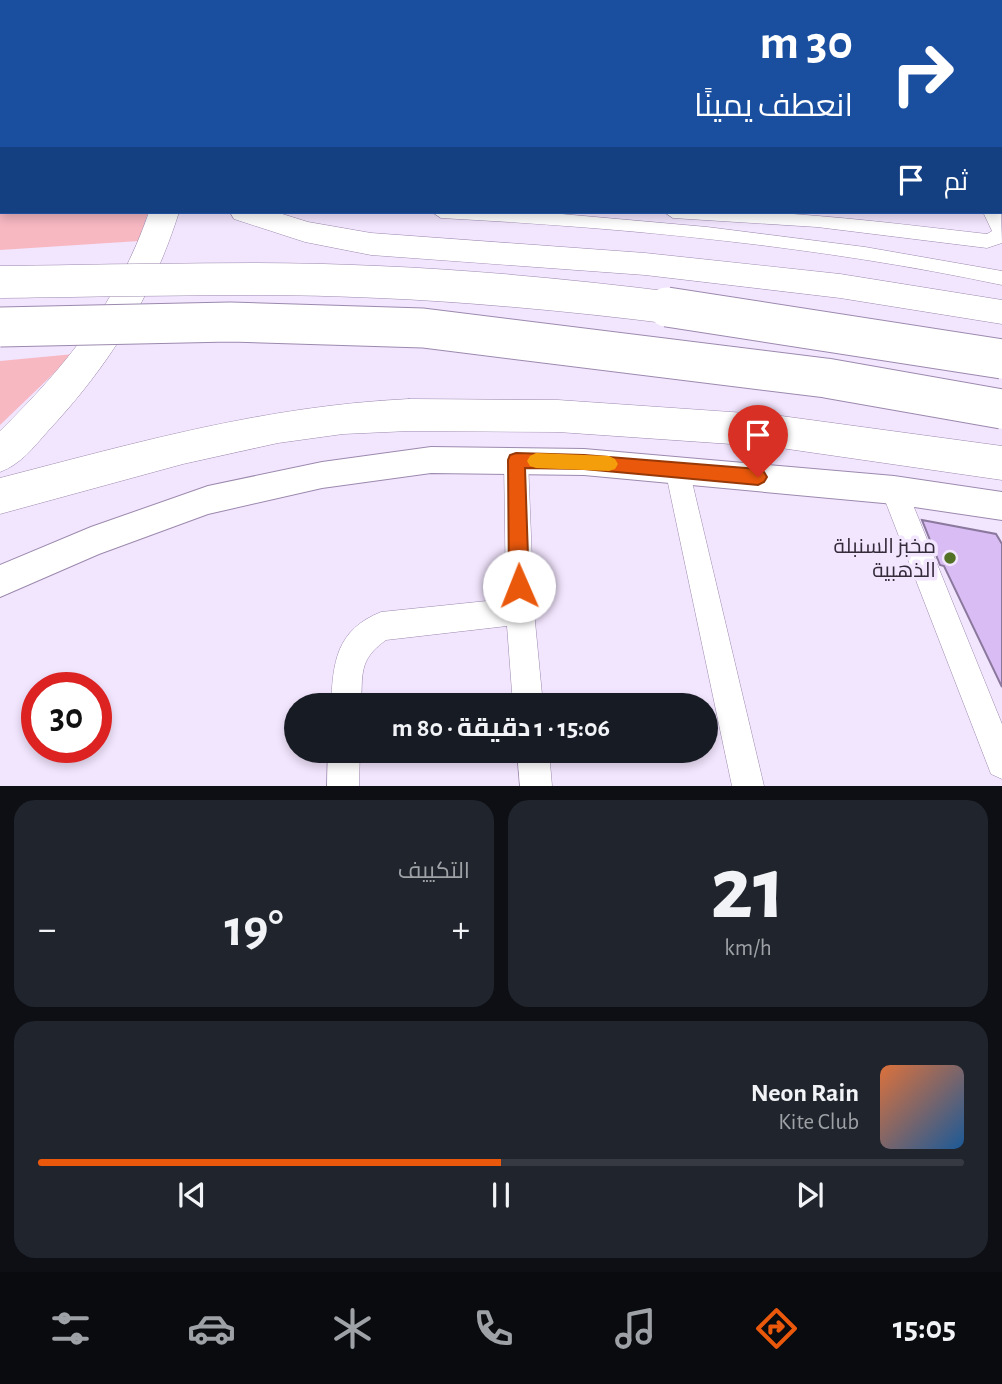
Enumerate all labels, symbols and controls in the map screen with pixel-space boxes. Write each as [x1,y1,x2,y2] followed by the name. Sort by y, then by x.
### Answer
[759,19,853,68] text: 30 m
[877,28,968,119] icon: right
[694,90,853,122] text: انعطف يمينًا
[892,161,930,199] icon: arrive
[944,169,968,195] text: ثم
[728,405,788,477] pin
[739,416,777,454] icon: arrive
[833,536,936,581] place label: مخبز السنبلة الذهبية
[482,549,556,623] position arrow
[942,550,958,566] marker: مخبز السنبلة الذهبية
[21,672,112,763] speed limit sign: 30
[392,715,610,741] text: 15:06 · 1 دقيقة · 80 m
[710,844,786,935] text: 21
[398,860,470,883] text: التكييف
[224,903,284,955] text: 19°
[38,911,56,949] text: −
[452,911,470,949] text: +
[724,937,772,960] text: km/h
[751,1080,859,1106] text: Neon Rain
[778,1111,859,1134] text: Kite Club
[173,1176,211,1214] icon: previous
[482,1176,520,1214] icon: pause
[791,1176,829,1214] icon: next
[46,1304,95,1353] icon: filters
[187,1304,236,1353] icon: car
[328,1304,377,1353] icon: climate
[469,1304,518,1353] icon: phone
[611,1304,660,1353] icon: music
[752,1304,801,1353] icon: directions
[893,1312,956,1344] text: 15:05

